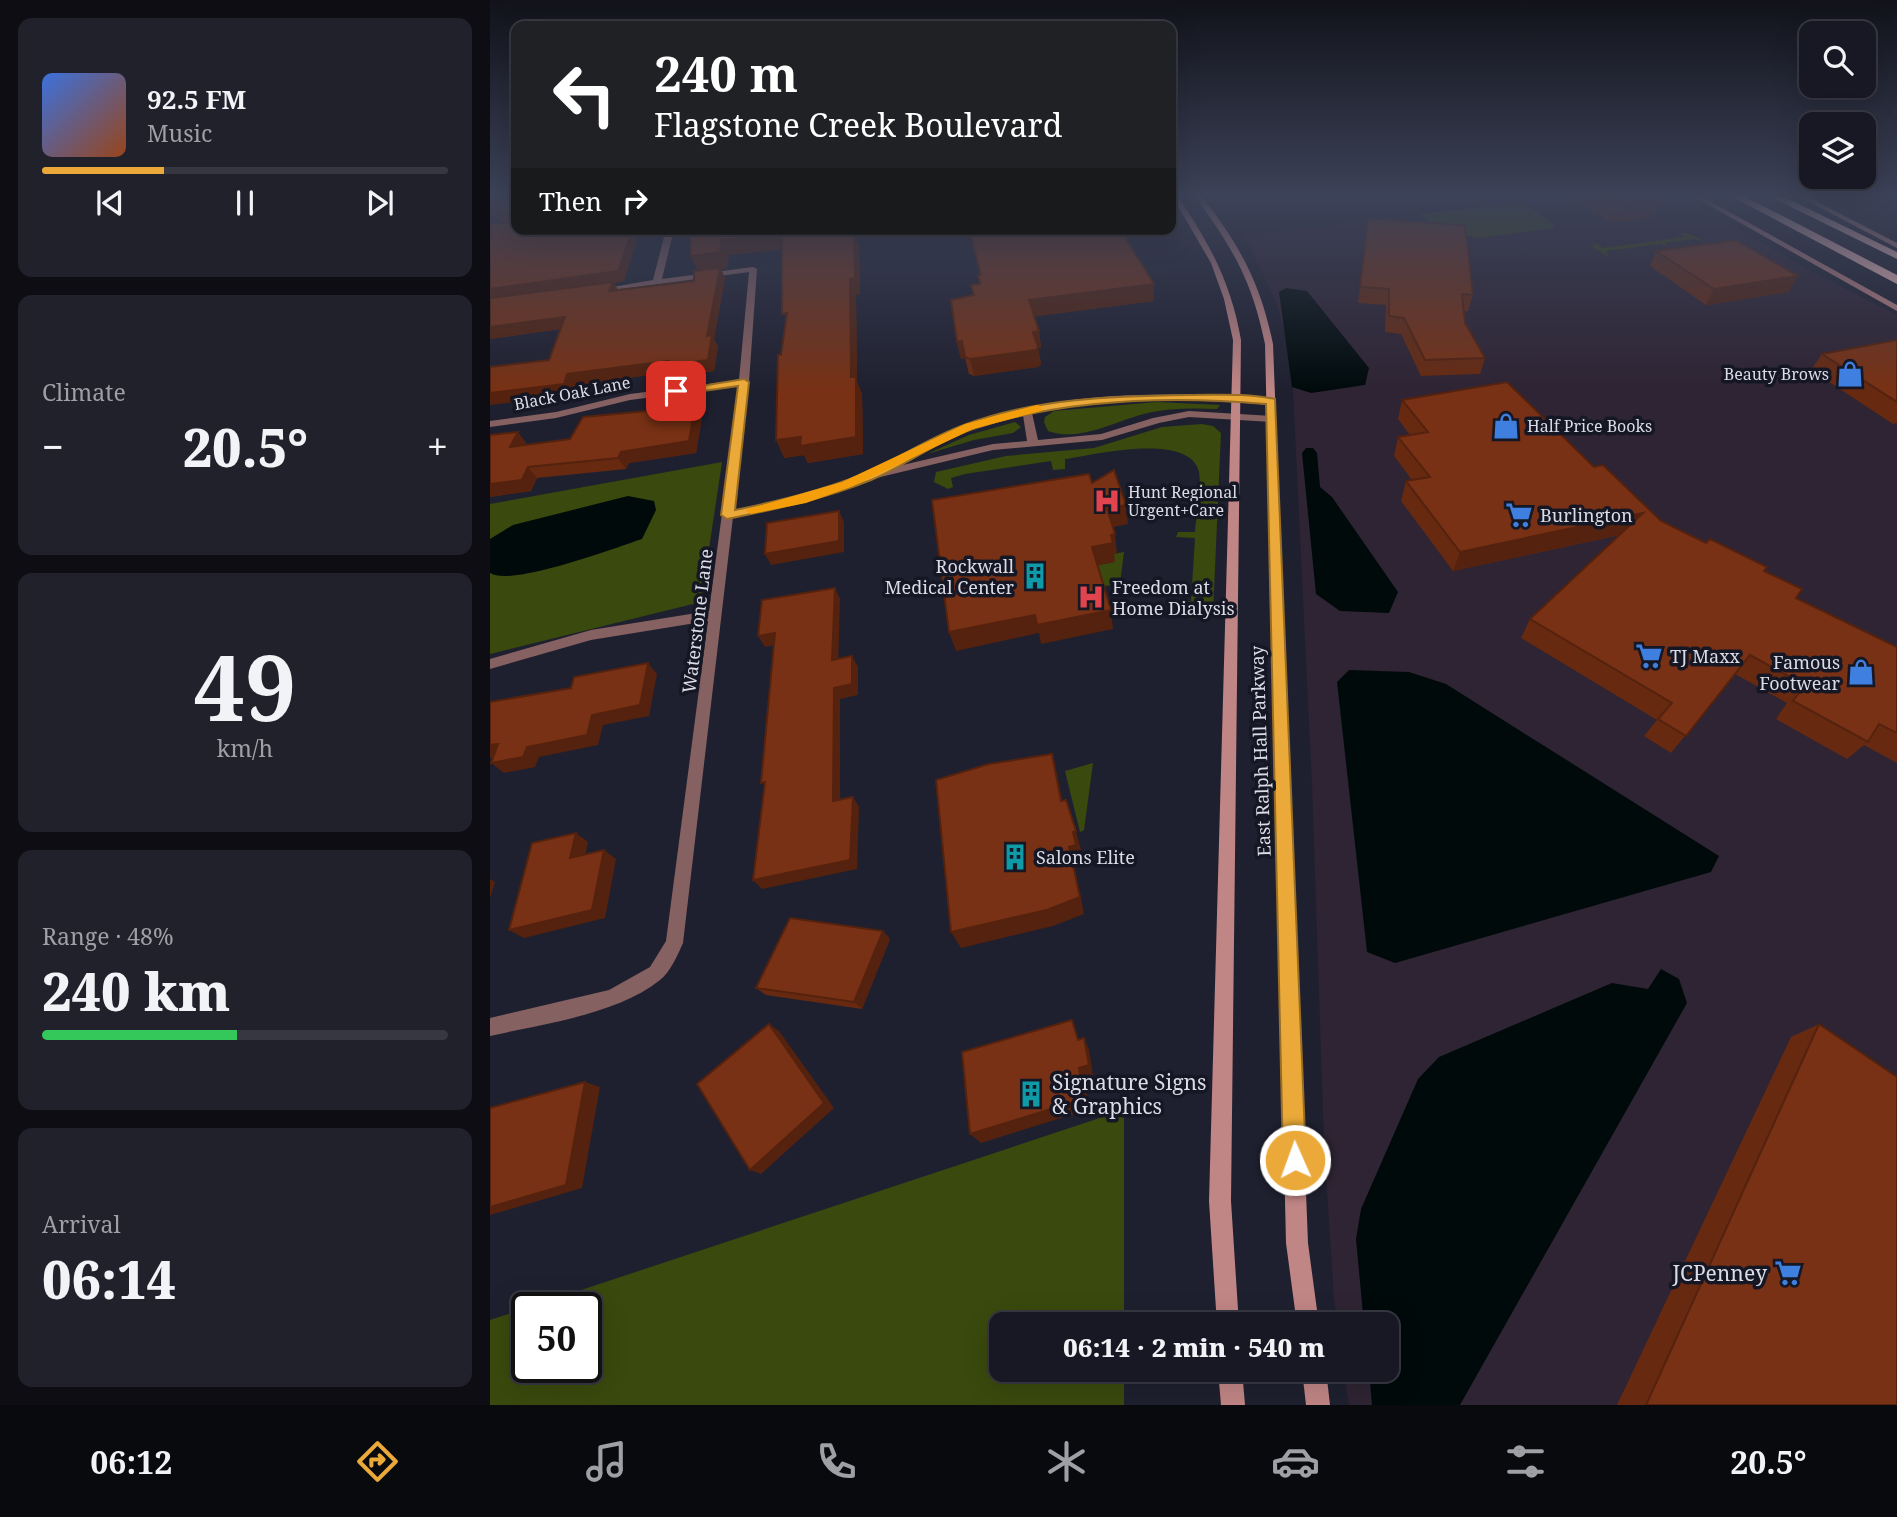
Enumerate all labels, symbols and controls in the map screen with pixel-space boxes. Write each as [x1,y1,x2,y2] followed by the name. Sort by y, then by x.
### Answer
[1799,21,1876,189] map controls
[1799,21,1876,98] button: search
[654,40,798,106] text: 240 m
[539,49,630,140] icon: left
[147,81,246,117] text: 92.5 FM
[654,103,1062,146] text: Flagstone Creek Boulevard
[1799,112,1876,189] button: layers
[147,117,212,149] text: Music
[616,182,654,220] icon: right
[539,183,602,219] text: Then
[91,184,129,222] icon: previous
[226,184,264,222] icon: pause
[361,184,399,222] icon: next
[1835,359,1865,389] shop icon: Beauty Brows
[646,361,706,421] pin
[1724,363,1829,385] place label: Beauty Brows
[512,371,632,415] street label: Black Oak Lane
[657,372,695,410] icon: arrive
[42,376,126,408] text: Climate
[183,411,308,482] text: 20.5°
[1491,411,1521,441] shop icon: Half Price Books
[1527,415,1652,437] place label: Half Price Books
[42,420,64,472] text: −
[427,420,448,472] text: +
[1128,481,1237,521] place label: Hunt Regional Urgent+Care
[1092,486,1122,516] hospital icon: Hunt Regional Urgent+Care
[1504,500,1534,530] supermarket icon: Burlington
[1540,503,1633,527] place label: Burlington
[676,547,718,695] street label: Waterstone Lane
[885,554,1015,599] place label: Rockwall Medical Center
[1020,561,1050,591] building icon: Rockwall Medical Center
[1112,575,1235,620] place label: Freedom at Home Dialysis
[1076,582,1106,612] hospital icon: Freedom at Home Dialysis
[194,624,296,748] text: 49
[1634,641,1664,671] supermarket icon: TJ Maxx
[1244,644,1276,857] street label: East Ralph Hall Parkway
[1670,644,1741,668] place label: TJ Maxx
[1759,650,1841,695] place label: Famous Footwear
[1846,657,1876,687] shop icon: Famous Footwear
[217,732,273,764] text: km/h
[1000,842,1030,872] building icon: Salons Elite
[1036,845,1135,869] place label: Salons Elite
[42,920,174,952] text: Range · 48%
[42,955,230,1026] text: 240 km
[1052,1068,1207,1120] place label: Signature Signs & Graphics
[1016,1079,1046,1109] building icon: Signature Signs & Graphics
[1258,1123,1332,1197] position arrow
[42,1208,121,1240] text: Arrival
[42,1243,176,1314] text: 06:14
[1773,1258,1803,1288] supermarket icon: JCPenney
[1672,1259,1767,1287] place label: JCPenney
[511,1292,602,1383] speed limit sign: 50
[1063,1329,1325,1365] text: 06:14 · 2 min · 540 m
[353,1437,402,1486] icon: directions
[582,1437,631,1486] icon: music
[812,1437,861,1486] icon: phone
[1042,1437,1091,1486] icon: climate
[1271,1437,1320,1486] icon: car
[1501,1437,1550,1486] icon: filters
[90,1440,172,1483] text: 06:12
[1730,1440,1807,1483] text: 20.5°

